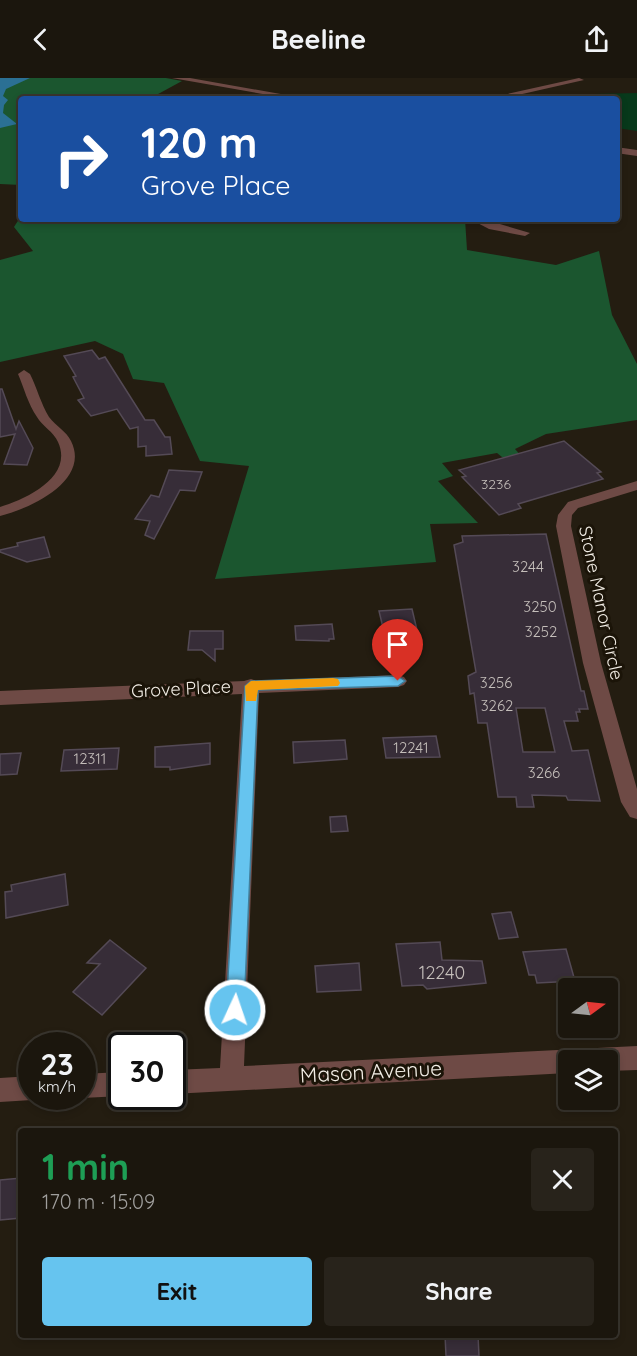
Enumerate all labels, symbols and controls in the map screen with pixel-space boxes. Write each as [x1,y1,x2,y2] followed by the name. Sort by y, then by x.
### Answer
[271,22,366,56] text: Beeline
[24,23,57,56] icon: back
[580,23,613,56] icon: share
[141,116,258,169] text: 120 m
[42,120,120,198] icon: right
[141,168,290,202] text: Grove Place
[481,475,511,493] house number: 3236
[574,524,629,682] street label: Stone Manor Circle
[512,557,544,576] house number: 3244
[523,597,557,616] house number: 3250
[372,619,423,681] pin
[525,622,557,641] house number: 3252
[381,628,414,661] icon: arrive
[480,673,512,692] house number: 3256
[131,674,231,703] street label: Grove Place
[481,696,513,715] house number: 3262
[393,738,429,757] house number: 12241
[74,749,106,768] house number: 12311
[528,763,560,782] house number: 3266
[419,961,465,984] house number: 12240
[203,978,267,1042] position arrow
[558,978,618,1038] north arrow
[558,978,618,1110] map controls
[108,1032,186,1110] speed limit sign: 30
[40,1045,74,1083] text: 23
[558,1050,618,1110] button: layers
[299,1054,443,1088] street label: Mason Avenue
[38,1077,76,1096] text: km/h
[42,1144,129,1189] text: 1 min
[531,1148,594,1211] button: close
[42,1189,155,1214] text: 170 m · 15:09
[42,1257,312,1326] button: Exit
[324,1257,594,1326] button: Share

